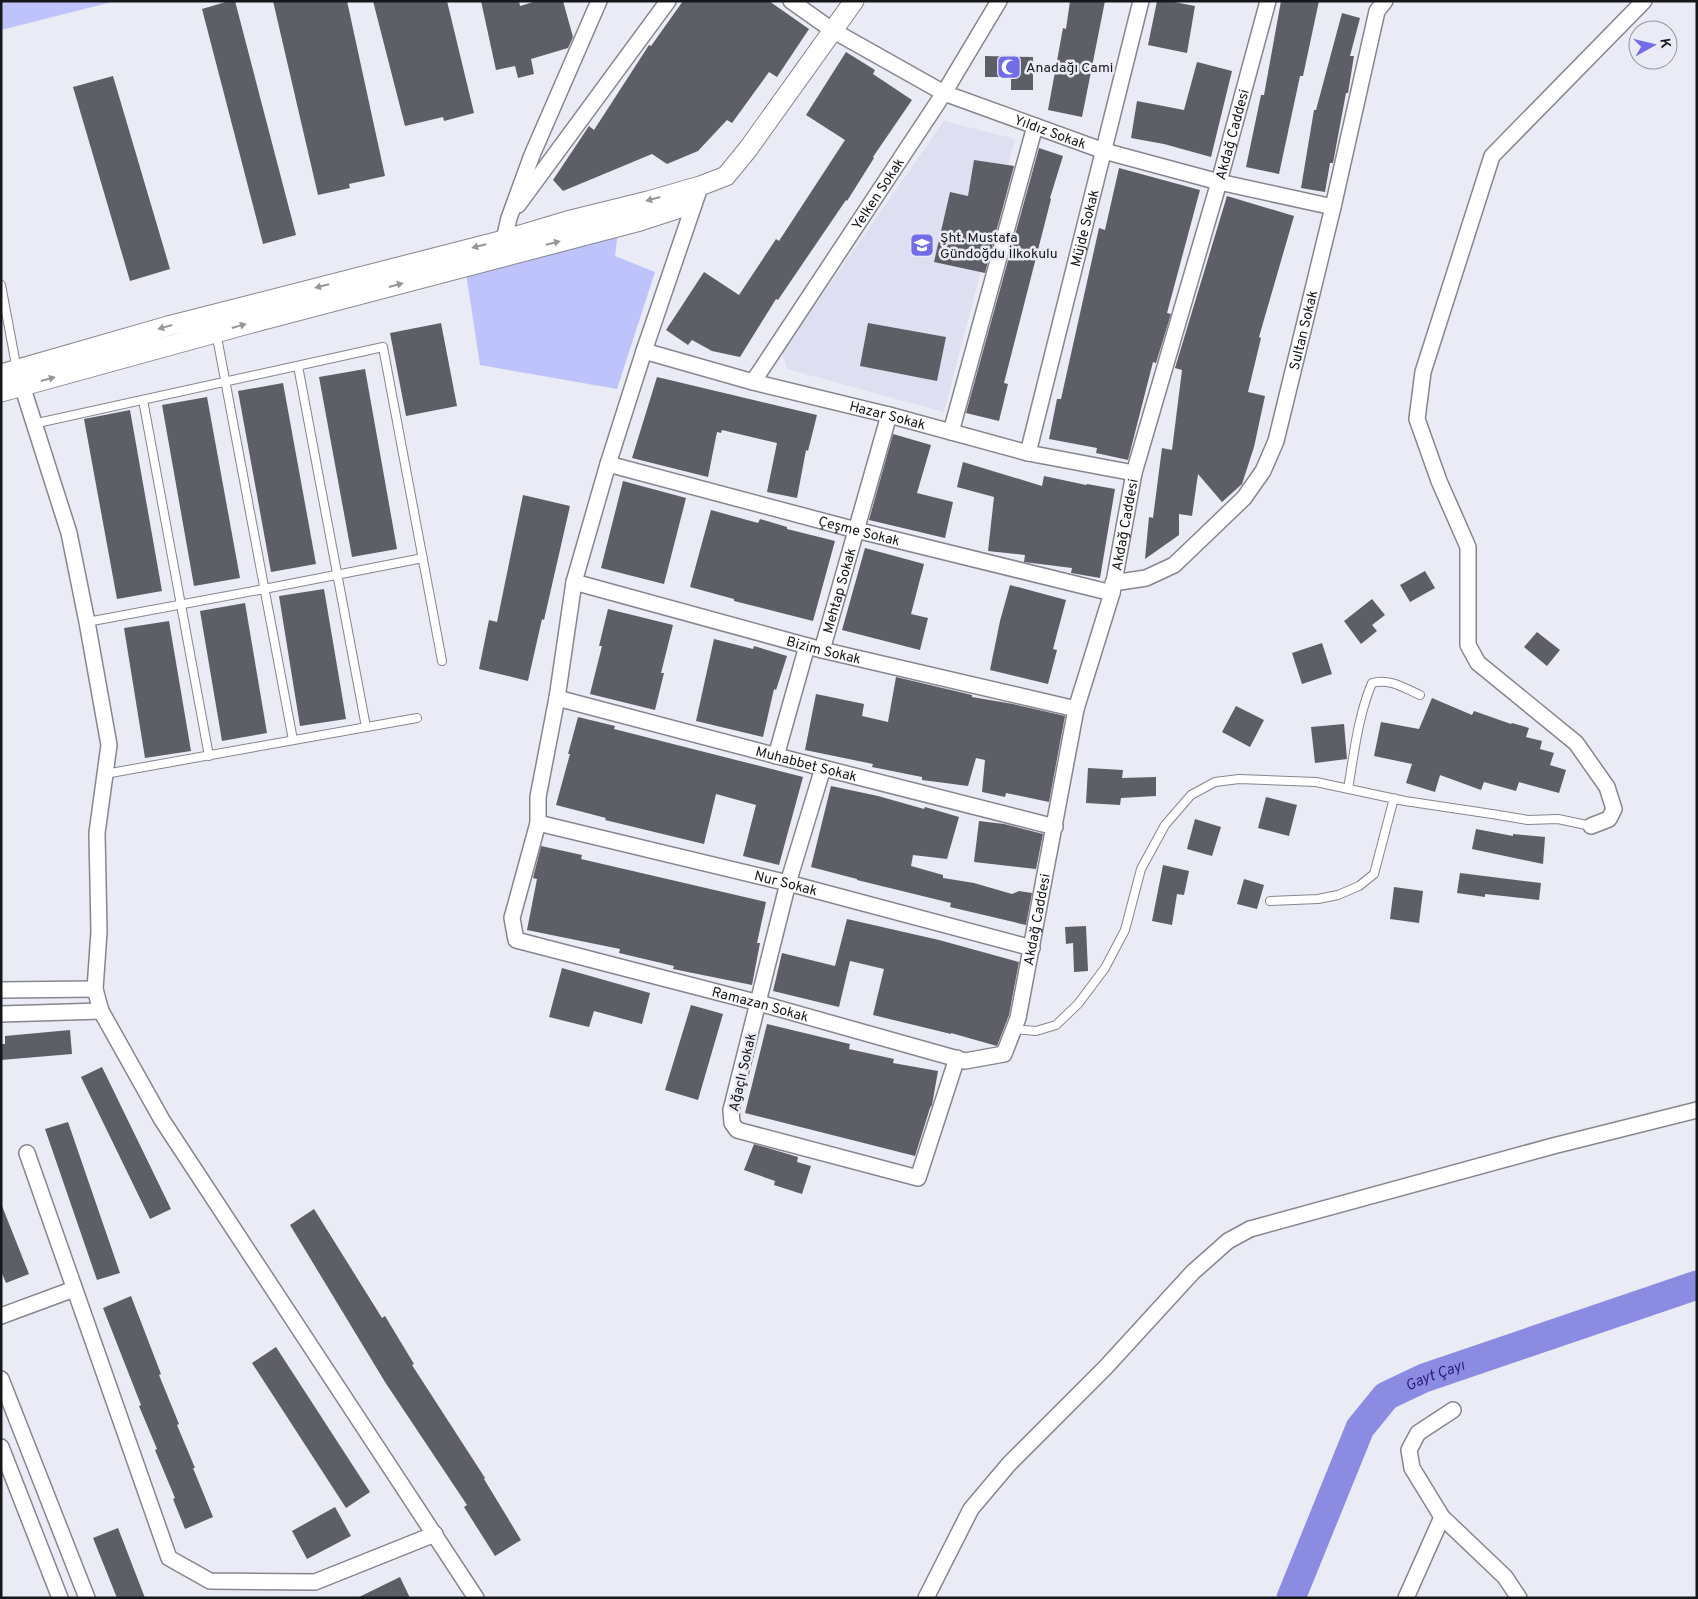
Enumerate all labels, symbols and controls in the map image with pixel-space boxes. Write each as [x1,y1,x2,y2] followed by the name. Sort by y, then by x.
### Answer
[1628,20,1678,70] north arrow
[1655,37,1674,50] text: K
[996,54,1022,80] mosque icon: Anadağı Cami
[1026,60,1113,77] place label: Anadağı Cami
[1213,88,1254,182] street label: Akdağ Caddesi
[1012,112,1088,154] street label: Yıldız Sokak
[849,155,909,233] street label: Yelken Sokak
[1068,188,1104,269] street label: Müjde Sokak
[646,196,661,204] one-way arrow
[940,230,1058,263] place label: Şht. Mustafa Gündoğdu İlkokulu
[909,232,935,258] school or university icon: Şht. Mustafa Gündoğdu İlkokulu
[545,239,560,247] one-way arrow
[472,242,487,250] one-way arrow
[388,280,403,288] one-way arrow
[314,283,329,291] one-way arrow
[1287,289,1322,372] street label: Sultan Sokak
[231,322,246,330] one-way arrow
[157,323,172,331] one-way arrow
[41,375,56,383] one-way arrow
[848,399,927,435] street label: Hazar Sokak
[1109,478,1143,572] street label: Akdağ Caddesi
[816,513,902,551] street label: Çeşme Sokak
[820,546,861,636] street label: Mehtap Sokak
[784,634,863,669] street label: Bizim Sokak
[754,744,859,786] street label: Muhabbet Sokak
[752,868,819,900] street label: Nur Sokak
[1021,872,1055,967] street label: Akdağ Caddesi
[710,984,810,1027] street label: Ramazan Sokak
[726,1031,761,1113] street label: Ağaçlı Sokak
[1403,1357,1468,1396] water label: Gayt Çayı

